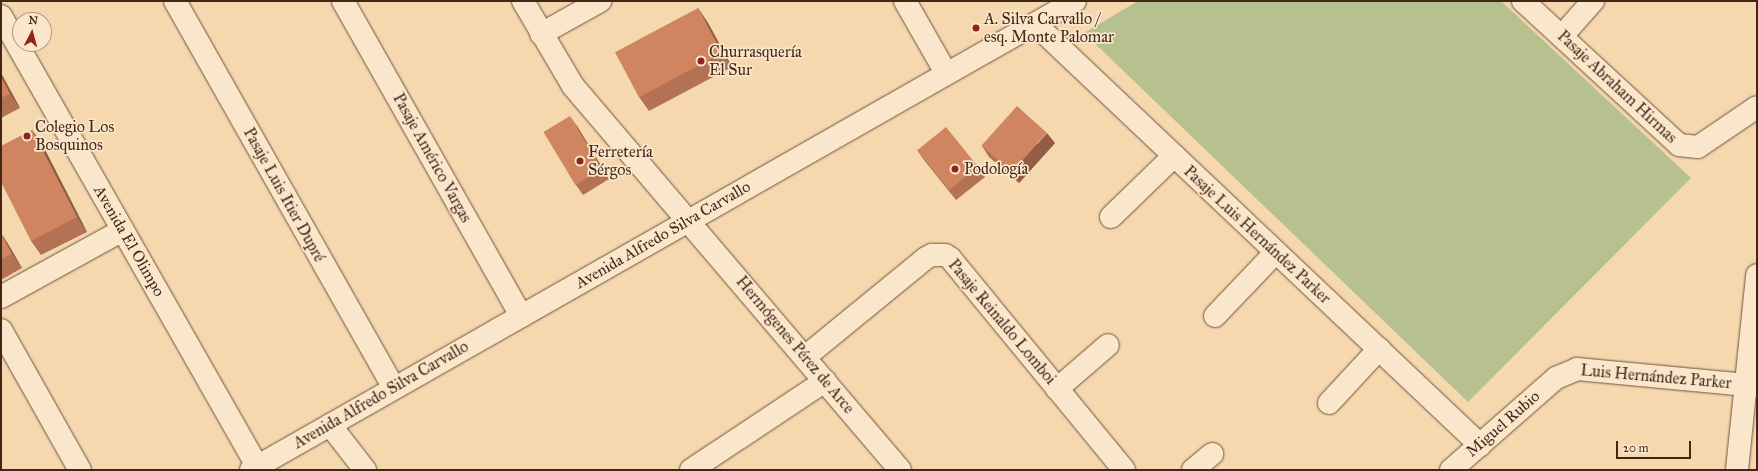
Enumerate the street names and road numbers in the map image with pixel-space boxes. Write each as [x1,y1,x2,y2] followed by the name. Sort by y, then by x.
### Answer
[1553,27,1681,147] street label: Pasaje Abraham Hirmas
[389,90,475,226] street label: Pasaje Américo Vargas
[239,125,329,265] street label: Pasaje Luis Itier Dupré
[1180,162,1334,308] street label: Pasaje Luis Hernández Parker
[572,177,754,293] street label: Avenida Alfredo Silva Carvallo
[89,182,169,300] street label: Avenida El Olimpo
[944,256,1060,388] street label: Pasaje Reinaldo Lomboi
[732,272,858,418] street label: Hermógenes Pérez de Arce
[290,337,472,453] street label: Avenida Alfredo Silva Carvallo
[1580,361,1732,393] street label: Luis Hernández Parker
[1462,387,1544,461] street label: Miguel Rubio

